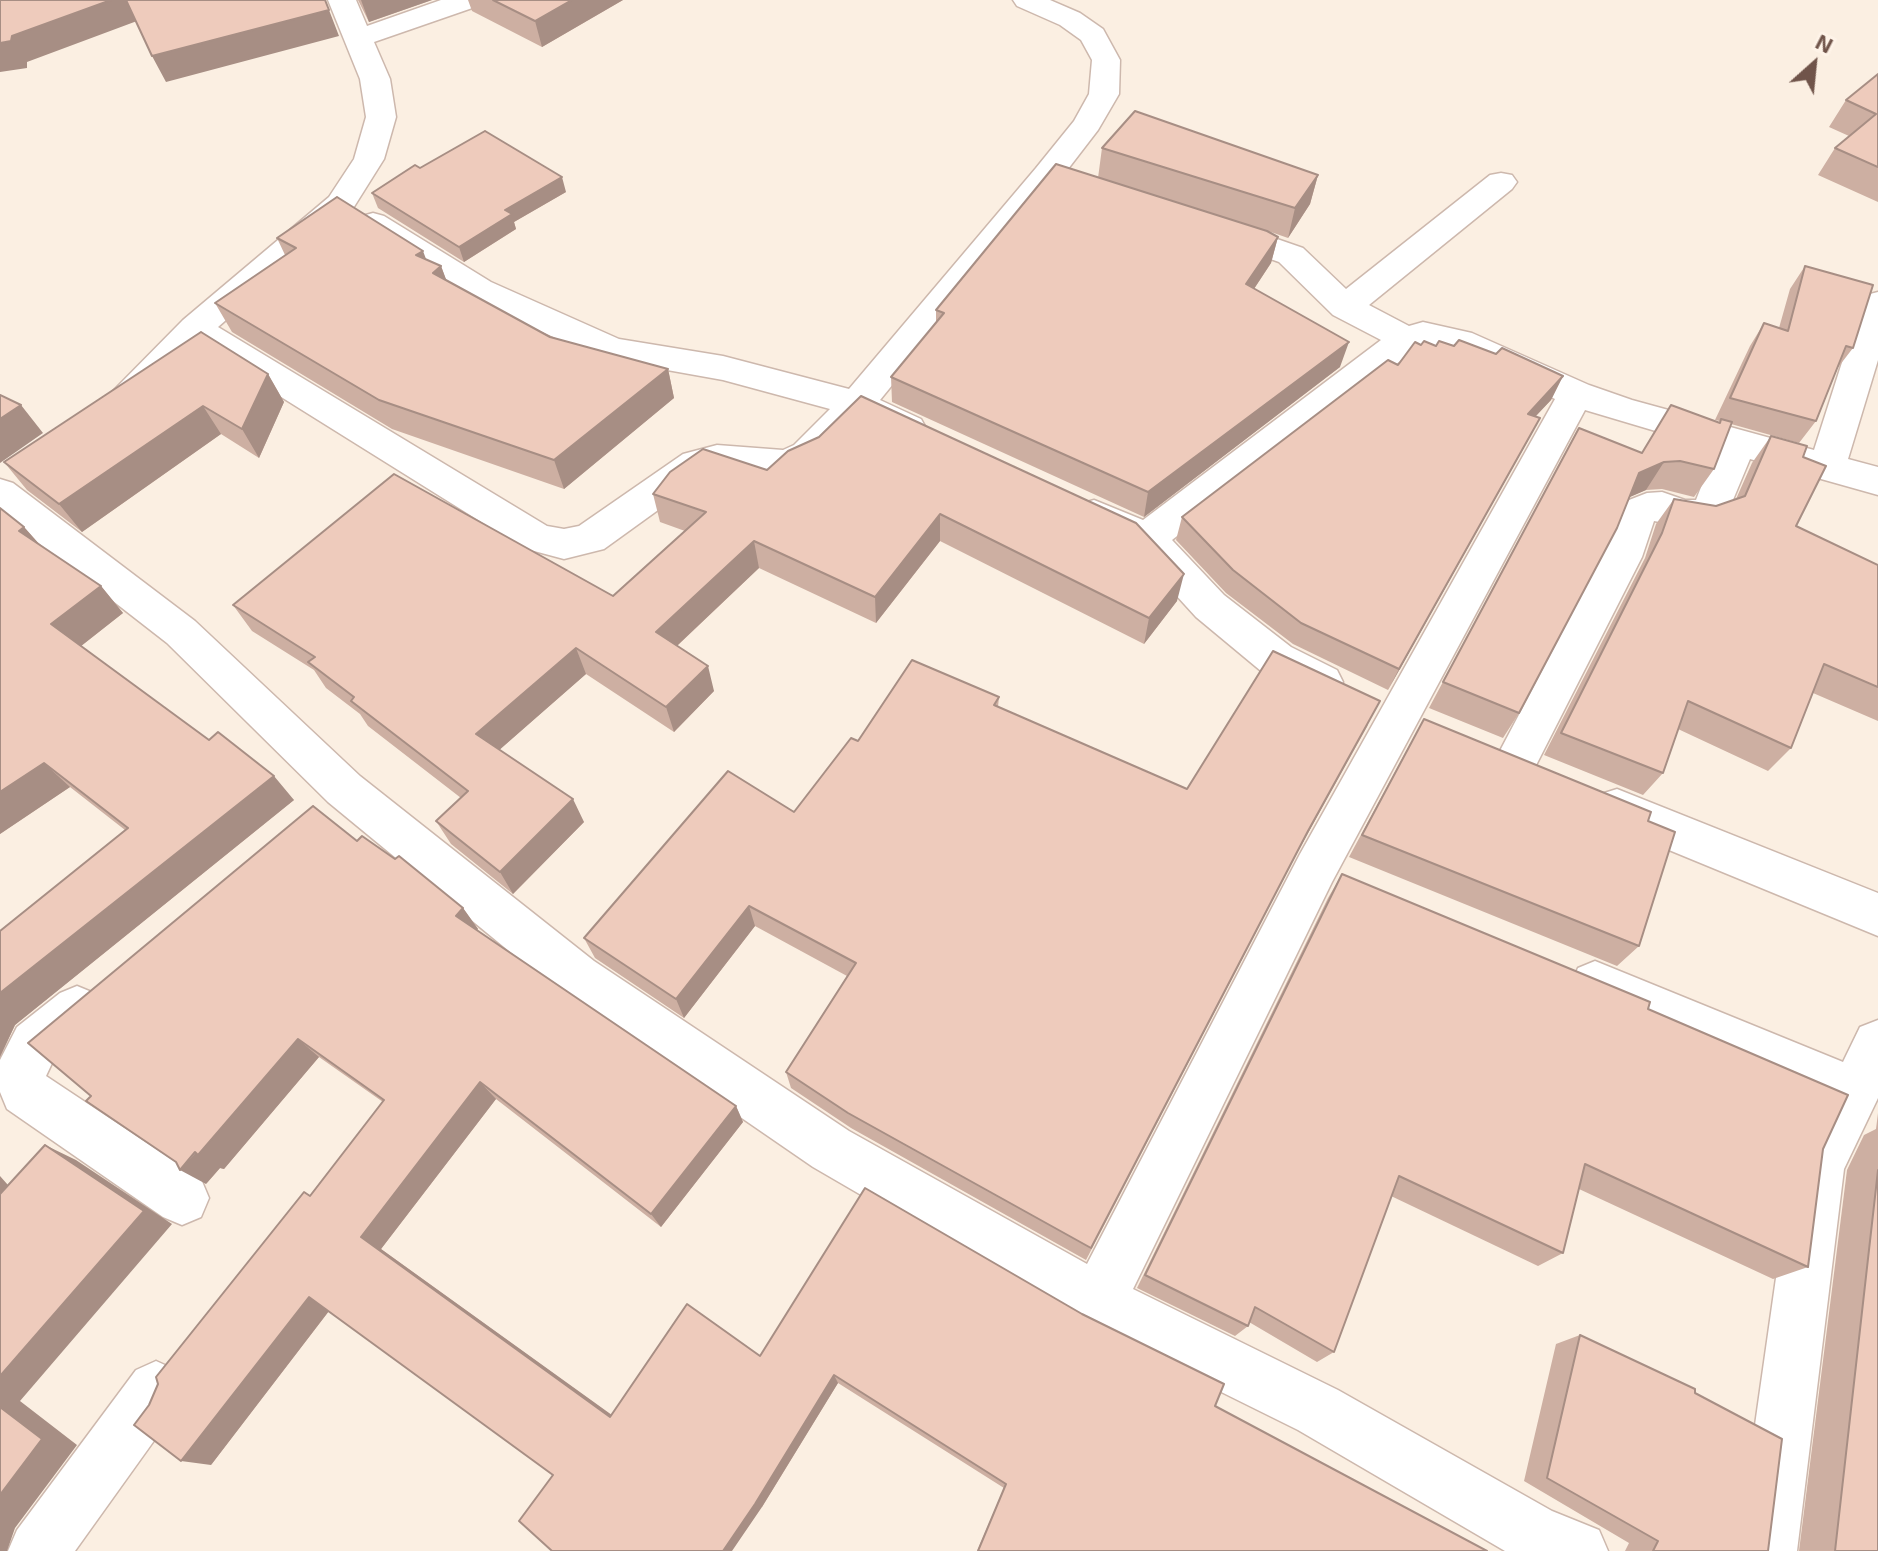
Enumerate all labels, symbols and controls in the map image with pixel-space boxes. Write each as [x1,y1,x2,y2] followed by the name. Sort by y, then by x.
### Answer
[1774,24,1854,104] north arrow
[1812,27,1838,58] text: N

